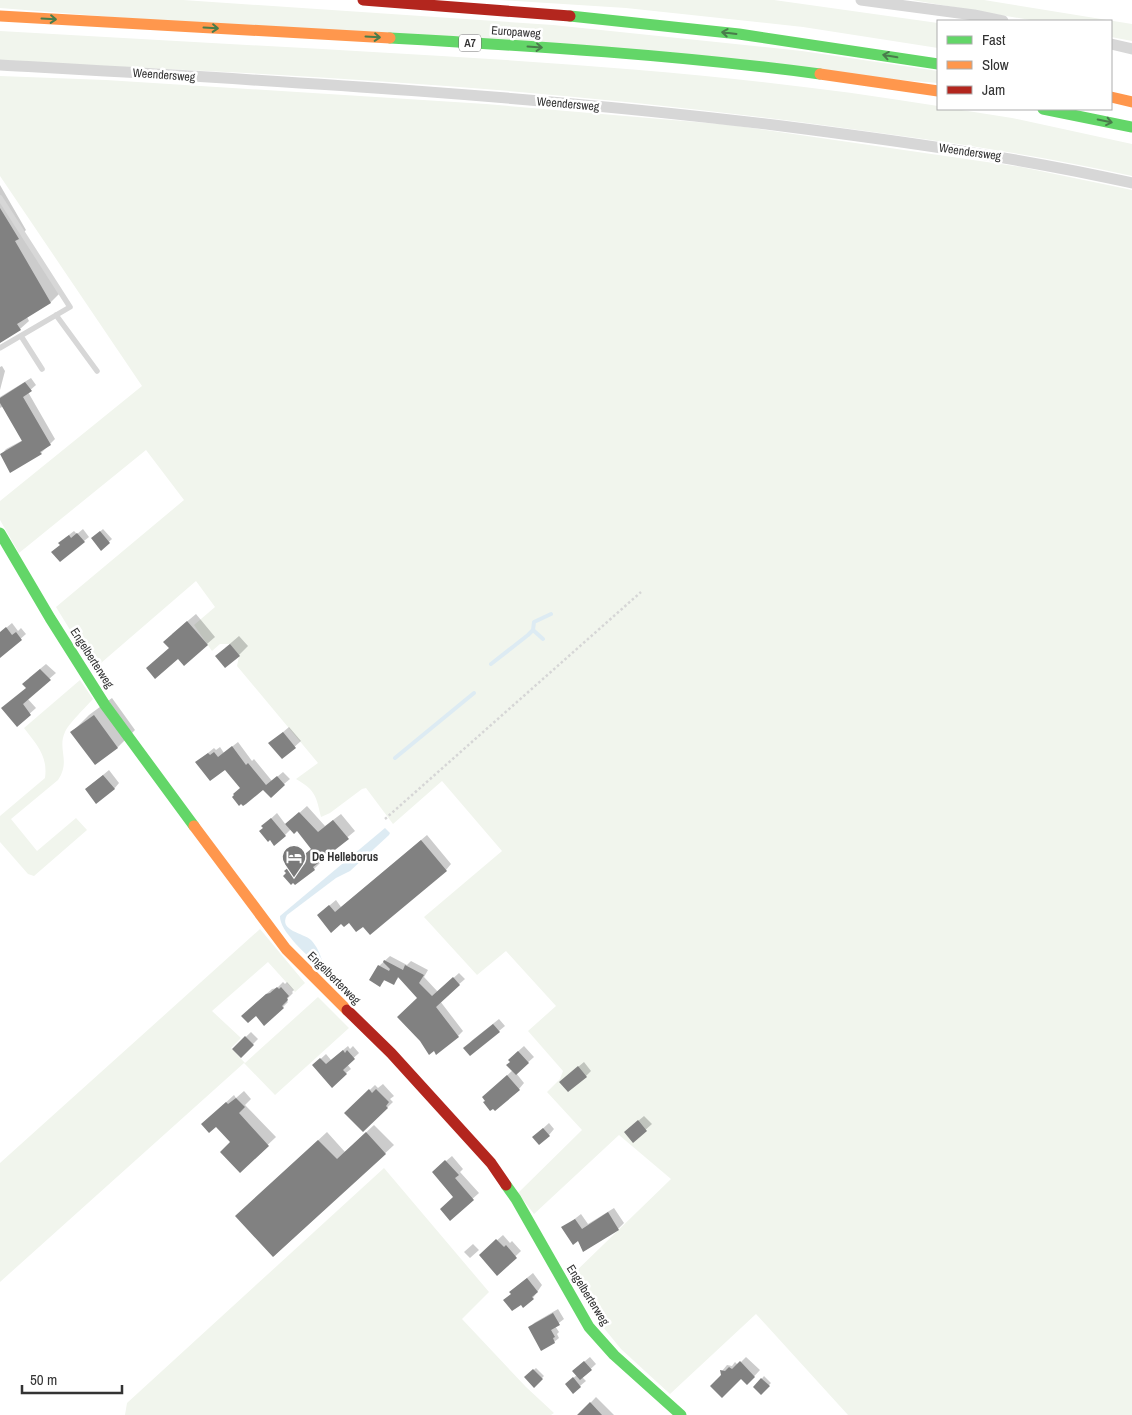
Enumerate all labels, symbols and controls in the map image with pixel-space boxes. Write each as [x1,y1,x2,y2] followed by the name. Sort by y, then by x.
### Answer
[40,14,56,23] one-way arrow
[937,20,1112,110] legend
[491,22,542,42] street label: Europaweg
[203,23,219,32] one-way arrow
[722,28,738,38] one-way arrow
[982,29,1006,50] text: Fast
[365,32,381,41] one-way arrow
[459,34,481,52] road number: A7
[527,42,543,51] one-way arrow
[883,50,899,60] one-way arrow
[982,54,1009,75] text: Slow
[132,65,196,85] street label: Weendersweg
[982,79,1005,100] text: Jam
[536,93,600,115] street label: Weendersweg
[1096,117,1112,126] one-way arrow
[938,140,1003,164] street label: Weendersweg
[67,625,118,692] street label: Engelberterweg
[281,844,307,878] hotel icon: De Helleborus
[312,849,379,865] place label: De Helleborus
[304,948,364,1008] street label: Engelberterweg
[563,1262,613,1329] street label: Engelberterweg
[22,1362,122,1394] scale bar
[30,1369,57,1390] text: 50 m

